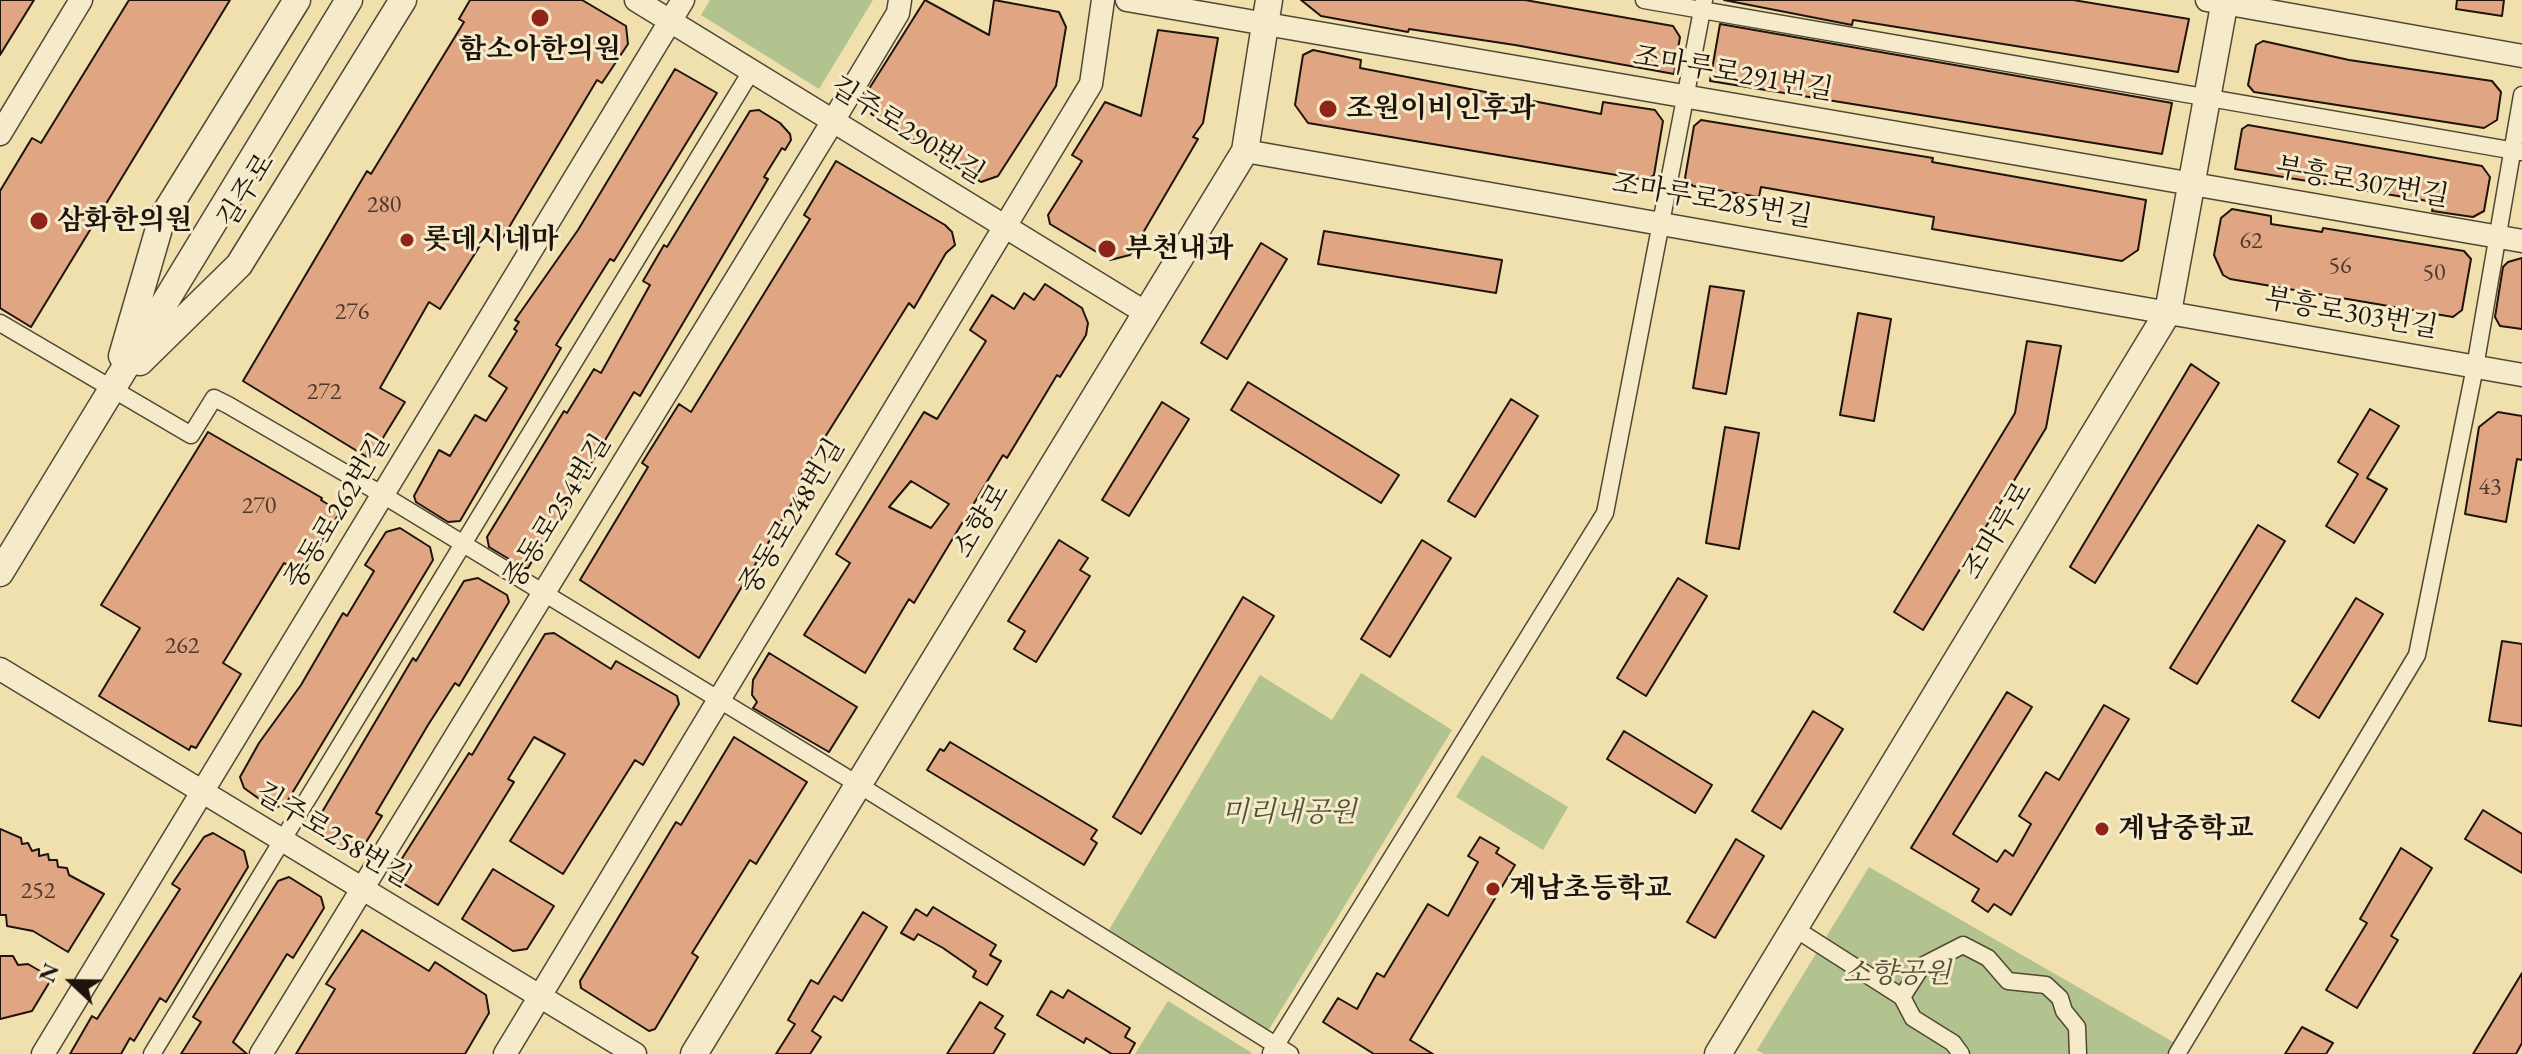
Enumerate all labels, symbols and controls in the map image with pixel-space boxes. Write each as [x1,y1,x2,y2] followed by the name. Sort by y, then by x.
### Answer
[529,7,551,29] marker: 함소아한의원
[459,33,621,67] place label: 함소아한의원
[1630,40,1836,108] street label: 조마루로291번길
[824,70,990,192] street label: 길주로290번길
[1346,92,1535,126] place label: 조원이비인후과
[1317,98,1339,120] marker: 조원이비인후과
[211,148,283,234] street label: 길주로
[2273,151,2451,215] street label: 부흥로307번길
[1609,167,1815,235] street label: 조마루로285번길
[367,191,401,219] house number: 280
[57,204,192,238] place label: 삼화한의원
[28,210,50,232] marker: 삼화한의원
[423,223,558,257] place label: 롯데시네마
[2239,227,2263,255] house number: 62
[398,231,416,249] marker: 롯데시네마
[1125,232,1233,266] place label: 부천내과
[1096,238,1118,260] marker: 부천내과
[2328,252,2352,280] house number: 56
[2422,259,2446,287] house number: 50
[2262,282,2440,346] street label: 부흥로303번길
[335,298,369,326] house number: 276
[307,378,341,406] house number: 272
[278,428,398,596] street label: 중동로262번길
[497,429,619,595] street label: 중동로254번길
[733,433,853,601] street label: 중동로248번길
[2478,473,2502,501] house number: 43
[1956,476,2040,586] street label: 조마루로
[947,478,1017,564] street label: 소향로
[242,492,276,520] house number: 270
[165,632,199,660] house number: 262
[249,776,417,896] street label: 길주로258번길
[1221,796,1357,830] park label: 미리내공원
[2118,812,2253,846] place label: 계남중학교
[2093,820,2111,838] marker: 계남중학교
[1509,872,1671,906] place label: 계남초등학교
[21,877,55,905] house number: 252
[1484,880,1502,898] marker: 계남초등학교
[32,942,112,1022] north arrow
[1843,957,1951,991] park label: 소향공원
[33,959,66,987] text: N

